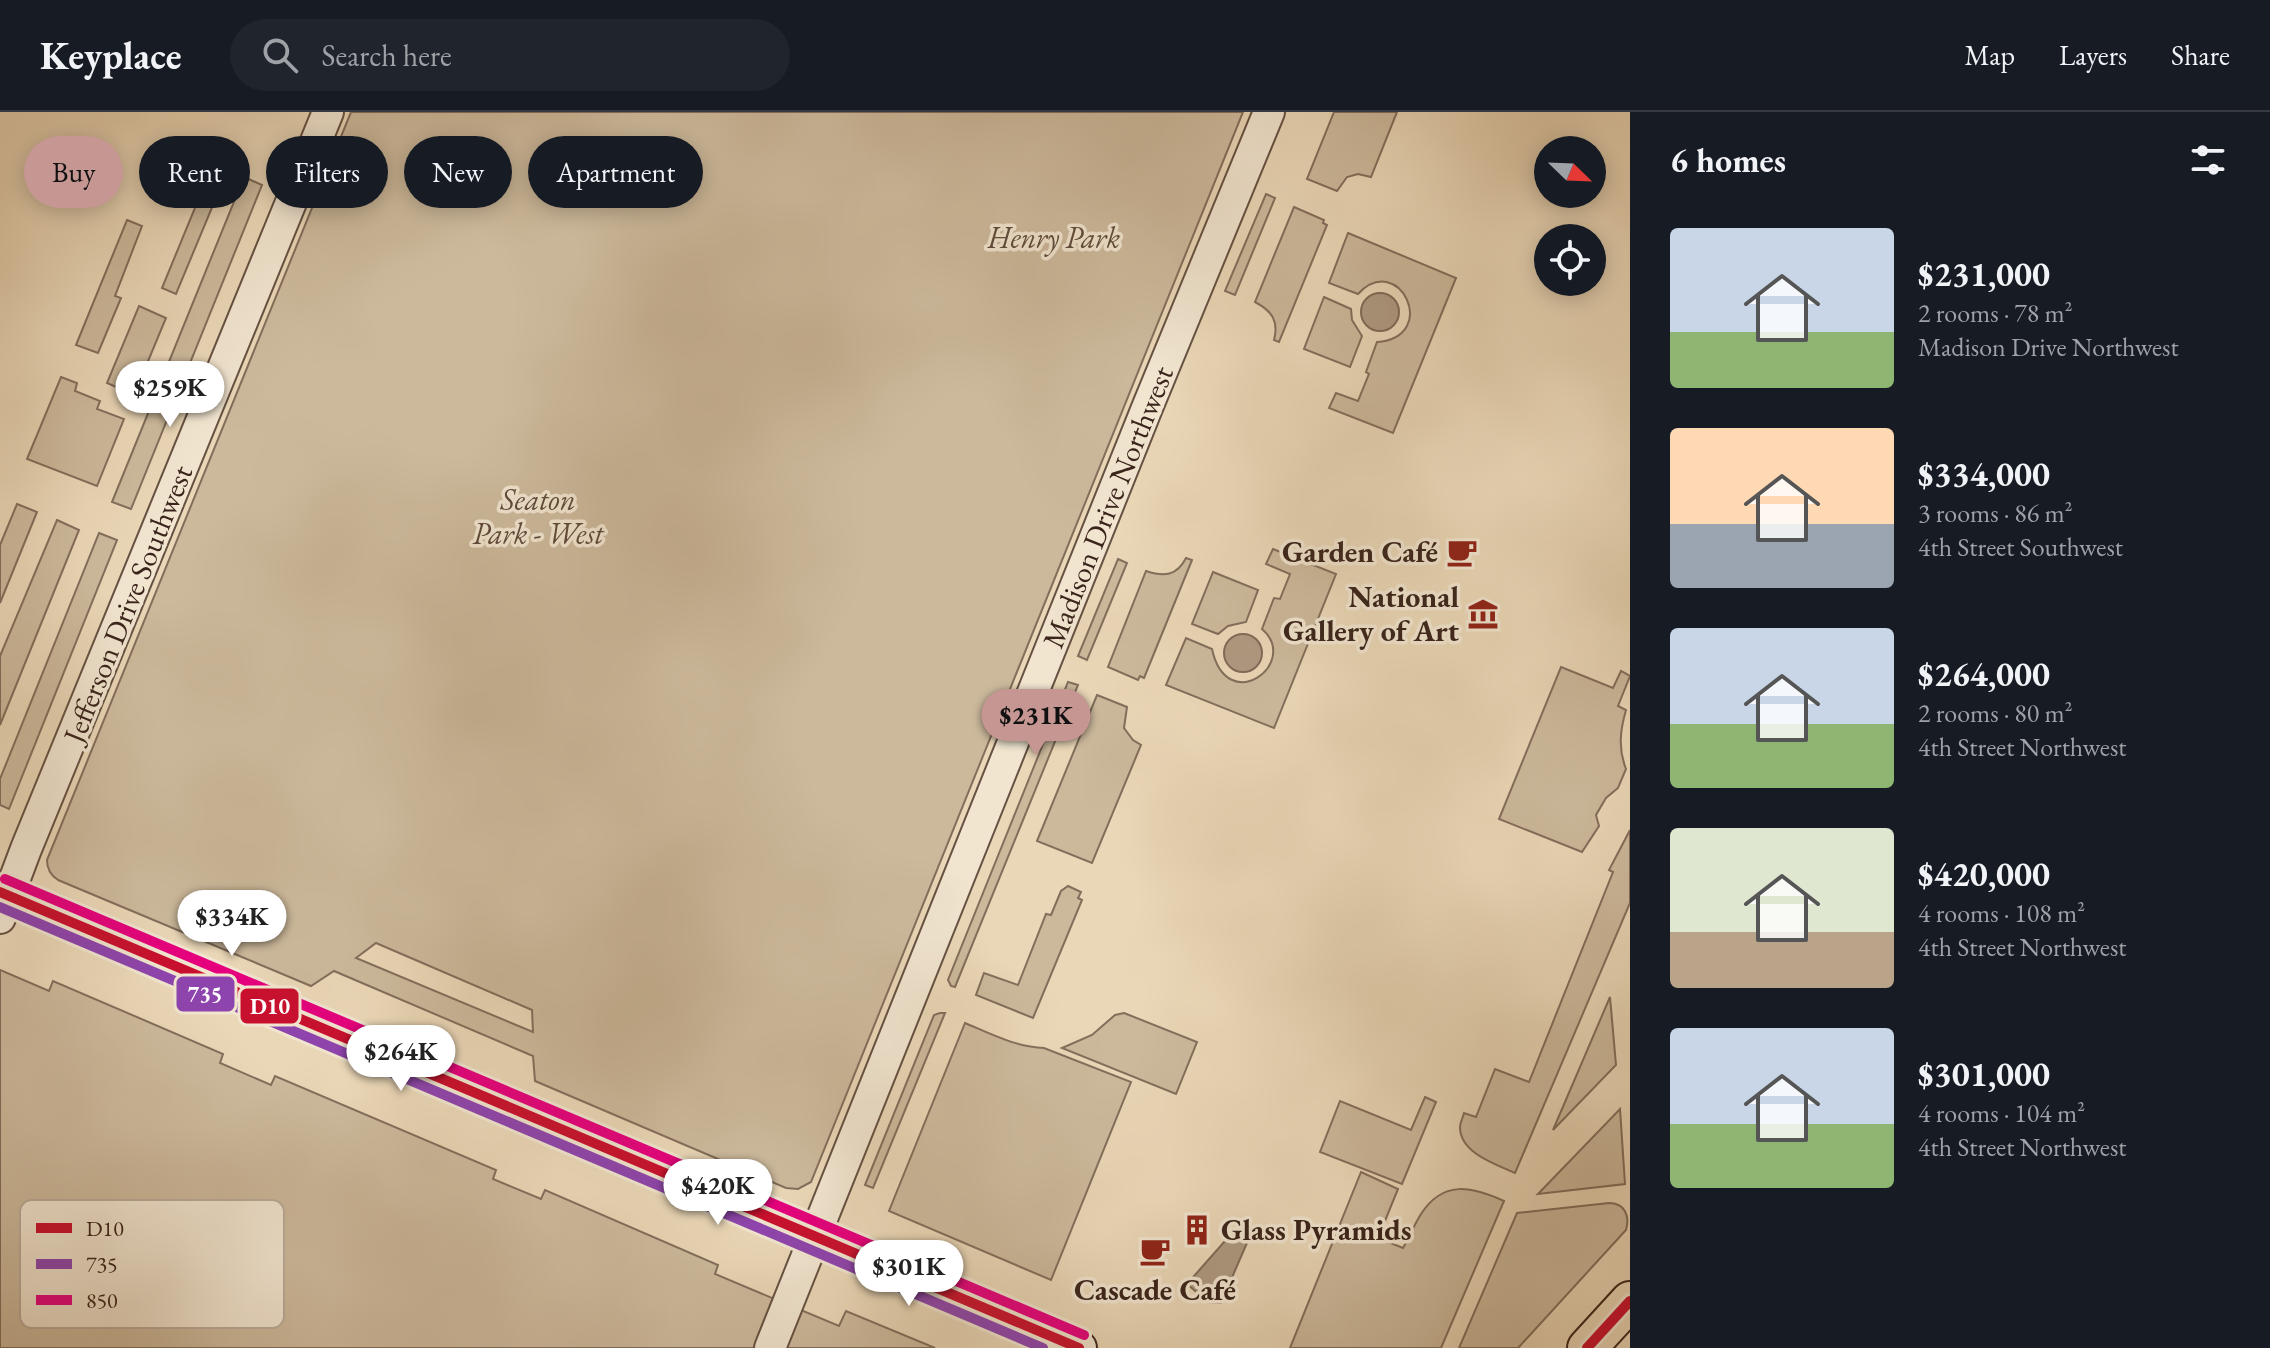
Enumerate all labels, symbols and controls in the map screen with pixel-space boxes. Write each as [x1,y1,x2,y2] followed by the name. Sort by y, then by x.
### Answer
[230,19,790,91] search box
[40,31,182,80] text: Keyplace
[258,33,302,77] icon: search
[322,36,452,75] text: Search here
[1965,37,2015,73] text: Map
[2059,37,2127,73] text: Layers
[2171,37,2230,73] text: Share
[24,136,123,208] chip: Buy
[139,136,250,208] chip: Rent
[266,136,388,208] chip: Filters
[404,136,512,208] chip: New
[528,136,703,208] chip: Apartment
[1534,136,1606,208] north arrow
[1534,136,1606,296] map controls
[1670,138,1786,182] text: 6 homes
[2186,138,2230,182] icon: filters
[987,218,1120,257] park label: Henry Park
[1534,224,1606,296] button: locate
[1918,252,2050,296] text: $231,000
[1734,260,1830,356] icon: home
[1918,296,2073,330] text: 2 rooms · 78 m²
[1918,330,2179,364] text: Madison Drive Northwest
[1033,360,1182,654] street label: Madison Drive Northwest
[114,361,226,429] pin: $259K
[133,370,207,404] text: $259K
[1918,452,2050,496] text: $334,000
[53,459,201,751] street label: Jefferson Drive Southwest
[1734,460,1830,556] icon: home
[473,480,605,553] park label: Seaton Park - West
[1918,496,2073,530] text: 3 rooms · 86 m²
[1918,530,2123,564] text: 4th Street Southwest
[1282,532,1438,571] place label: Garden Café
[1445,535,1479,569] cafe icon: Garden Café
[1283,577,1460,650] place label: National Gallery of Art
[1466,597,1500,631] museum icon: National Gallery of Art
[1918,652,2050,696] text: $264,000
[1734,660,1830,756] icon: home
[980,689,1092,757] pin: $231K
[1918,696,2073,730] text: 2 rooms · 80 m²
[999,698,1073,732] text: $231K
[1918,730,2126,764] text: 4th Street Northwest
[1918,852,2050,896] text: $420,000
[1734,860,1830,956] icon: home
[176,890,288,958] pin: $334K
[1918,896,2085,930] text: 4 rooms · 108 m²
[195,899,269,933] text: $334K
[1918,930,2126,964] text: 4th Street Northwest
[175,975,236,1013] line badge: 735
[188,980,222,1009] text: 735
[239,987,300,1025] line badge: D10
[250,992,290,1021] text: D10
[345,1025,457,1093] pin: $264K
[364,1034,438,1068] text: $264K
[1918,1052,2050,1096] text: $301,000
[1734,1060,1830,1156] icon: home
[1918,1096,2085,1130] text: 4 rooms · 104 m²
[1918,1130,2126,1164] text: 4th Street Northwest
[662,1159,774,1227] pin: $420K
[681,1168,755,1202] text: $420K
[20,1200,284,1328] legend
[1221,1210,1412,1249] place label: Glass Pyramids
[1180,1213,1214,1247] building icon: Glass Pyramids
[86,1214,124,1243] text: D10
[1138,1234,1172,1268] cafe icon: Cascade Café
[853,1240,965,1308] pin: $301K
[872,1249,946,1283] text: $301K
[86,1250,118,1279] text: 735
[1074,1270,1236,1309] place label: Cascade Café
[86,1286,118,1315] text: 850

